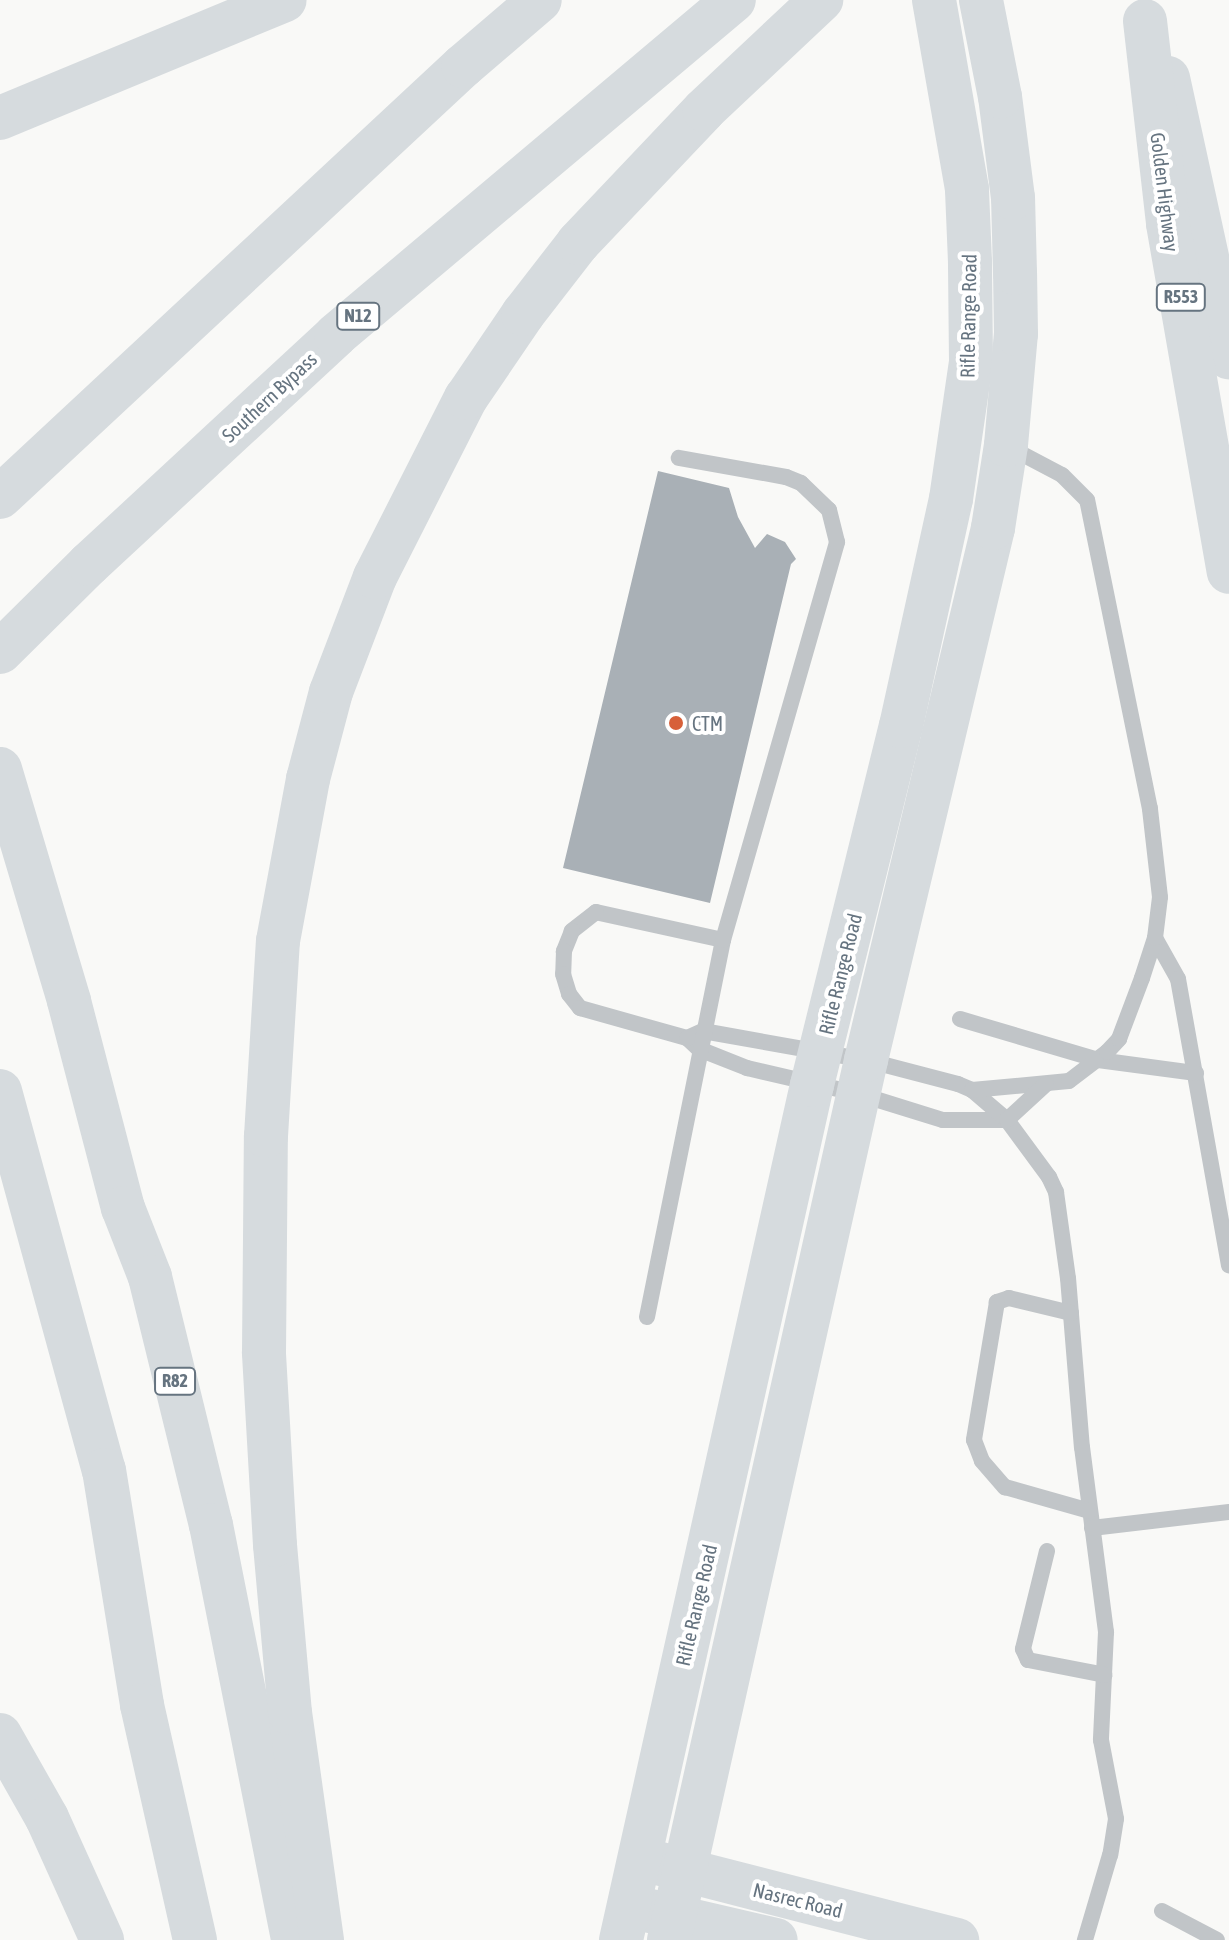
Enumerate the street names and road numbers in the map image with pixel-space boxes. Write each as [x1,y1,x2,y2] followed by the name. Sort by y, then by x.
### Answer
[1146,131,1184,253] street label: Golden Highway
[955,254,981,378] street label: Rifle Range Road
[1155,283,1207,311] road number: R553
[336,302,380,330] road number: N12
[217,347,321,447] street label: Southern Bypass
[813,911,867,1037] street label: Rifle Range Road
[153,1367,197,1395] road number: R82
[670,1542,722,1668] street label: Rifle Range Road
[751,1877,845,1923] street label: Nasrec Road

